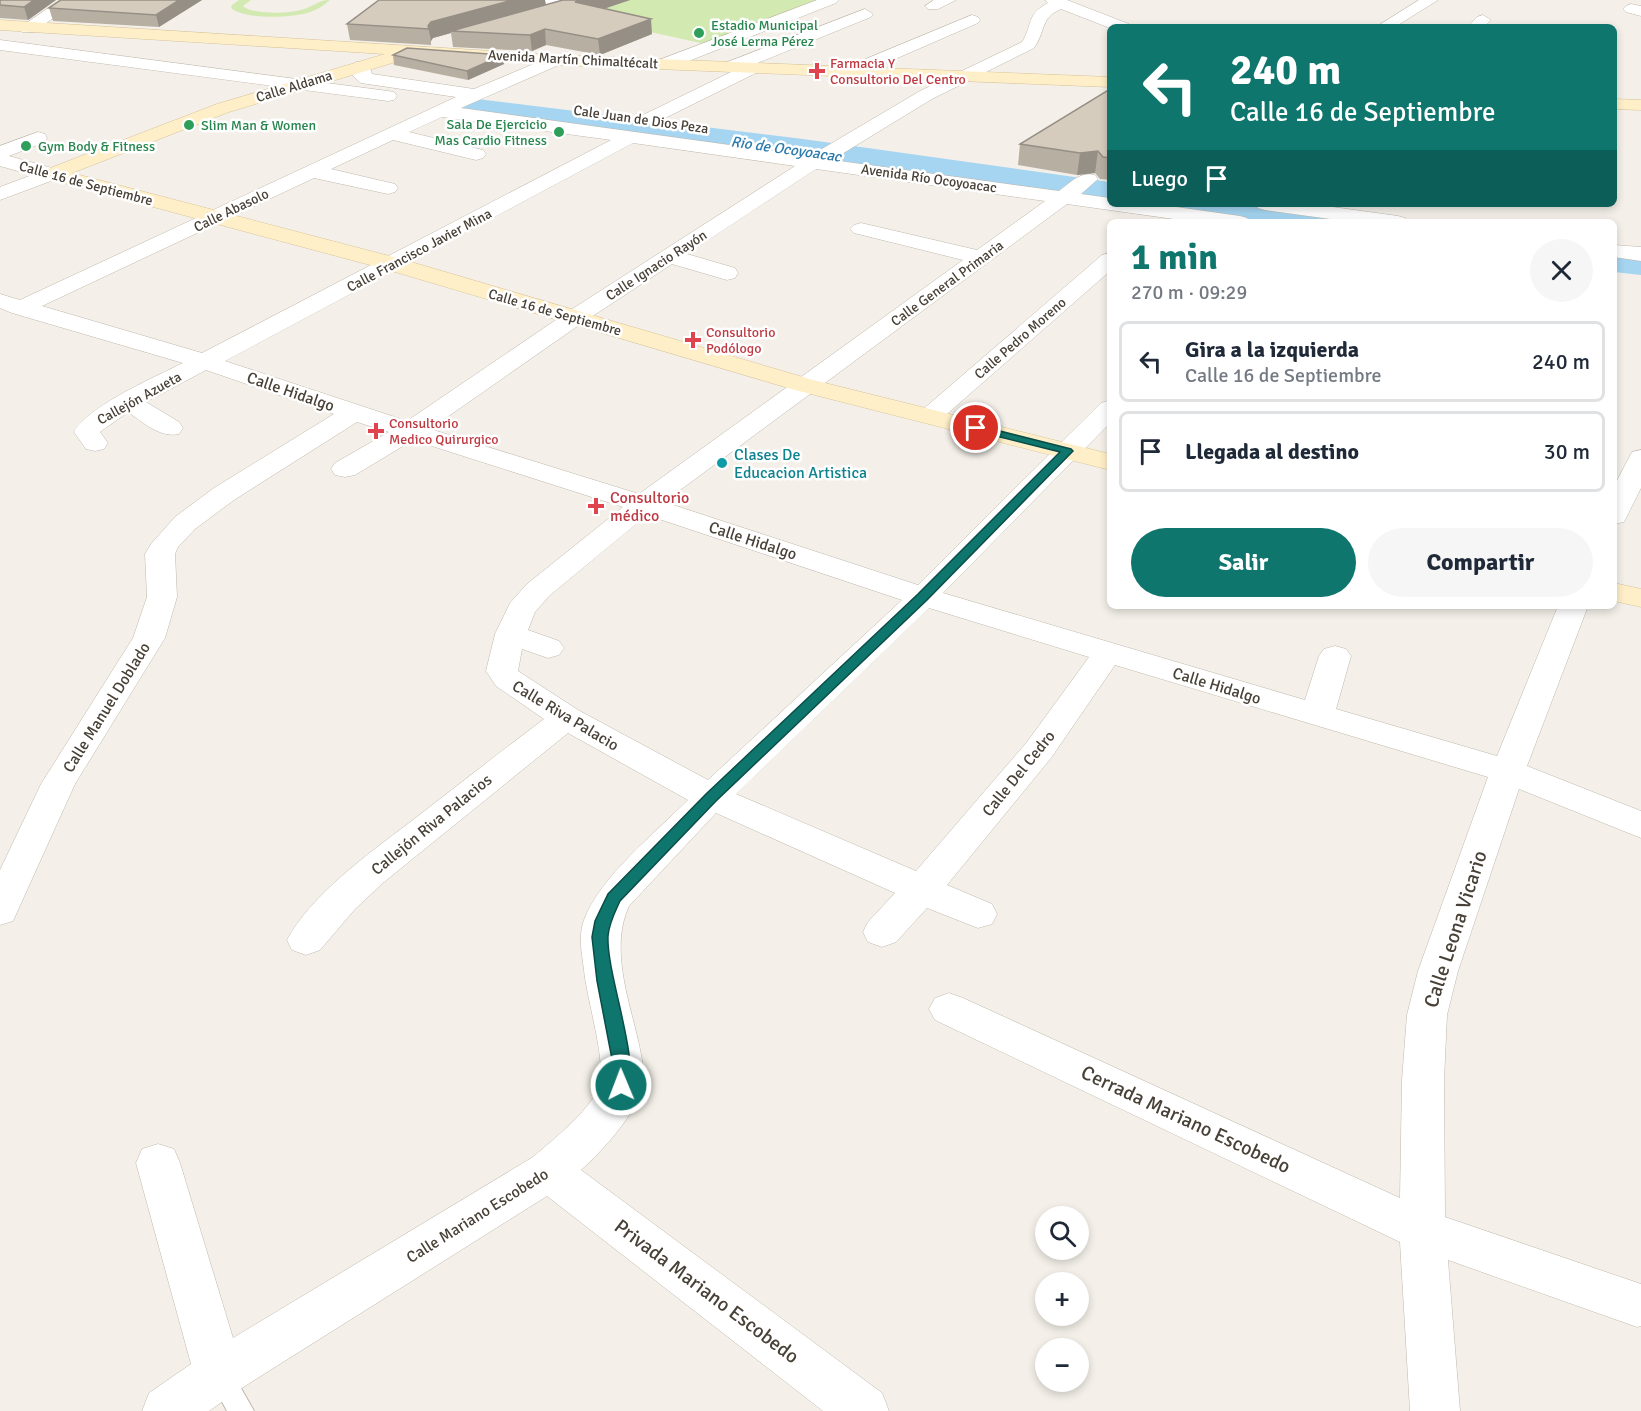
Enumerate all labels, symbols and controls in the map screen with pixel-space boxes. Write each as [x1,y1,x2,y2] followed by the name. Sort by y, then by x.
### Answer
[711,17,818,50] place label: Estadio Municipal José Lerma Pérez
[692,26,706,40] marker: Estadio Municipal José Lerma Pérez
[1230,45,1341,96] text: 240 m
[488,47,658,72] street label: Avenida Martín Chimaltécalt
[1131,48,1209,126] icon: left
[830,55,966,88] place label: Farmacia Y Consultorio Del Centro
[808,62,826,80] marker: Farmacia Y Consultorio Del Centro
[254,67,334,106] street label: Calle Aldama
[1230,96,1495,129] text: Calle 16 de Septiembre
[572,102,709,137] street label: Cale Juan de Dios Peza
[435,116,547,149] place label: Sala De Ejercicio Mas Cardio Fitness
[201,117,316,134] place label: Slim Man & Women
[182,118,196,132] marker: Slim Man & Women
[552,125,566,139] marker: Sala De Ejercicio Mas Cardio Fitness
[730,132,843,166] water label: Rio de Ocoyoacac
[38,138,155,155] place label: Gym Body & Fitness
[19,139,33,153] marker: Gym Body & Fitness
[17,157,155,210] street label: Calle 16 de Septiembre
[860,161,998,196] street label: Avenida Río Ocoyoacac
[1200,162,1233,195] icon: arrive
[1131,165,1188,192] text: Luego
[191,185,271,236] street label: Calle Abasolo
[344,205,495,296] street label: Calle Francisco Javier Mina
[603,226,710,304] street label: Calle Ignacio Rayón
[1131,235,1218,280] text: 1 min
[888,237,1007,330] street label: Calle General Primaria
[1530,239,1593,302] button: close
[1131,280,1247,305] text: 270 m · 09:29
[486,285,623,340] street label: Calle 16 de Septiembre
[971,294,1070,383] street label: Calle Pedro Moreno
[706,324,775,357] place label: Consultorio Podólogo
[684,331,702,349] marker: Consultorio Podólogo
[1185,336,1359,363] text: Gira a la izquierda
[1134,345,1167,378] icon: left
[1532,348,1590,375] text: 240 m
[1185,363,1382,388] text: Calle 16 de Septiembre
[94,368,184,429] street label: Callejón Azueta
[244,368,337,416] street label: Calle Hidalgo
[950,402,1001,453] pin
[959,411,992,444] icon: arrive
[389,415,499,448] place label: Consultorio Medico Quirurgico
[367,422,385,440] marker: Consultorio Medico Quirurgico
[1134,435,1167,468] icon: arrive
[1185,438,1359,465] text: Llegada al destino
[1544,438,1590,465] text: 30 m
[734,445,867,483] place label: Clases De Educacion Artistica
[715,456,729,470] marker: Clases De Educacion Artistica
[610,488,689,526] place label: Consultorio médico
[587,497,605,515] marker: Consultorio médico
[706,517,799,565] street label: Calle Hidalgo
[1131,528,1356,597] button: Salir
[1368,528,1593,597] button: Compartir
[59,639,155,776] street label: Calle Manuel Doblado
[1170,663,1263,709] street label: Calle Hidalgo
[509,676,622,756] street label: Calle Riva Palacio
[978,727,1060,821] street label: Calle Del Cedro
[367,770,496,880] street label: Callejón Riva Palacios
[1418,847,1493,1011] street label: Calle Leona Vicario
[589,1053,653,1117] position arrow
[1077,1060,1295,1179] street label: Cerrada Mariano Escobedo
[403,1164,552,1268] street label: Calle Mariano Escobedo
[1035,1206,1089,1392] map controls
[1035,1206,1089,1260] button: search
[609,1214,804,1369] street label: Privada Mariano Escobedo
[1035,1272,1089,1326] button: +
[1035,1338,1089,1392] button: −

